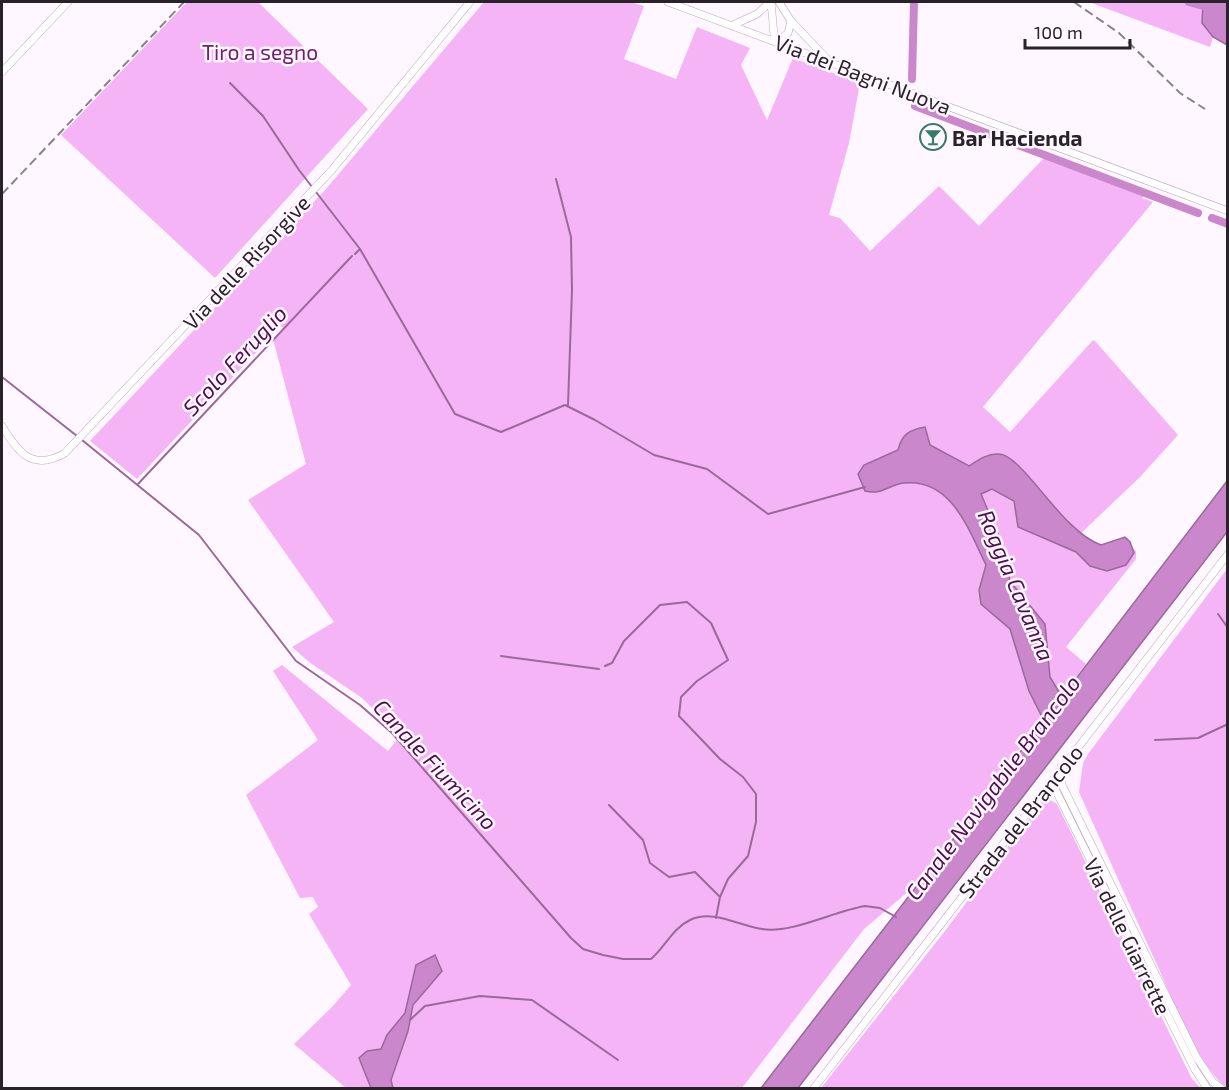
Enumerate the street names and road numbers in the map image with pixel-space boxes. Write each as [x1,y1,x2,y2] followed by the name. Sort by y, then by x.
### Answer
[771,29,955,119] street label: Via dei Bagni Nuova
[177,190,315,334] street label: Via delle Risorgive
[953,740,1087,902] street label: Strada del Brancolo
[1079,854,1177,1018] street label: Via delle Giarrette

